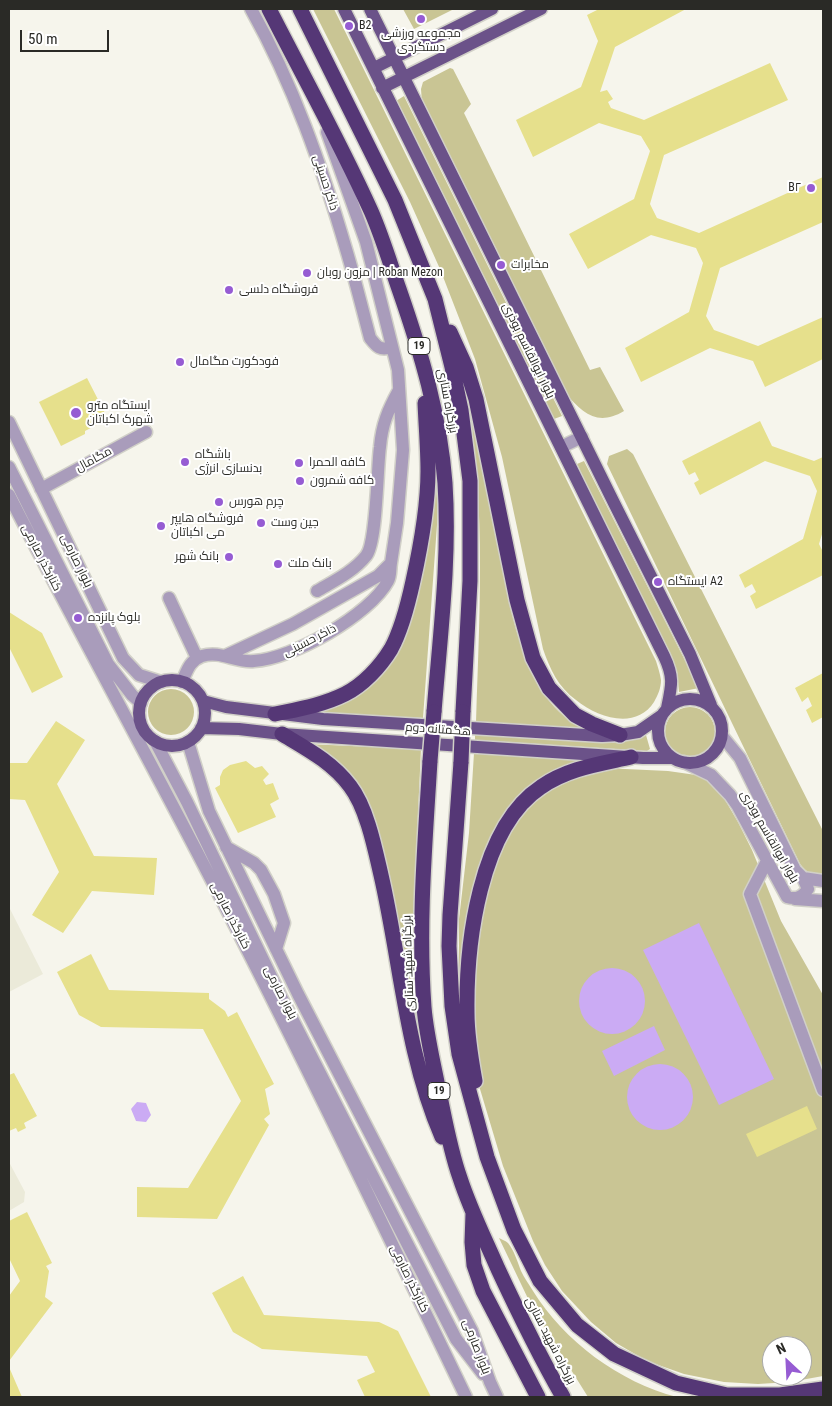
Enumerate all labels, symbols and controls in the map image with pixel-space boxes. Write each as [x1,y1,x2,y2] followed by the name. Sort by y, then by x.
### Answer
[415,13,427,25] marker: مجموعه ورزشی دستگردی
[359,19,371,33] place label: B2
[22,20,111,52] scale bar
[343,20,355,32] marker: B2
[381,27,461,55] place label: مجموعه ورزشی دستگردی
[28,30,58,48] text: 50 m
[309,153,341,213] street label: ذاکر حسینی
[788,181,801,195] place label: B۲
[805,182,817,194] marker: B۲
[511,258,549,272] place label: مخابرات
[495,259,507,271] marker: مخابرات
[317,266,443,280] place label: مزون روبان | Roban Mezon
[301,267,313,279] marker: مزون روبان | Roban Mezon
[239,283,318,297] place label: فروشگاه دلسی
[223,284,235,296] marker: فروشگاه دلسی
[499,301,557,401] street label: بلوار ابوالقاسم بوذری
[408,338,430,354] road number: 19
[190,355,279,369] place label: فودکورت مگامال
[174,356,186,368] marker: فودکورت مگامال
[434,367,460,435] street label: بزرگراه ستاری
[87,399,153,427] place label: ایستگاه مترو شهرک اکباتان
[69,406,83,420] marker: ایستگاه مترو شهرک اکباتان
[73,444,115,476] street label: مگامال
[195,448,262,476] place label: باشگاه بدنسازی انرژی
[179,456,191,468] marker: باشگاه بدنسازی انرژی
[309,456,366,470] place label: کافه الحمرا
[293,457,305,469] marker: کافه الحمرا
[310,474,374,488] place label: کافه شمرون
[294,475,306,487] marker: کافه شمرون
[229,495,284,509] place label: چرم هورس
[213,496,225,508] marker: چرم هورس
[171,512,244,540] place label: فروشگاه هایپر می اکباتان
[271,516,319,530] place label: جین وست
[255,517,267,529] marker: جین وست
[155,520,167,532] marker: فروشگاه هایپر می اکباتان
[18,522,64,594] street label: کنارگذر صارمی
[57,532,95,590] street label: بلوار صارمی
[175,550,219,564] place label: بانک شهر
[223,551,235,563] marker: بانک شهر
[288,557,332,571] place label: بانک ملت
[272,558,284,570] marker: بانک ملت
[668,575,723,589] place label: ایستگاه A2
[652,576,664,588] marker: ایستگاه A2
[88,611,140,625] place label: بلوک پانزده
[72,612,84,624] marker: بلوک پانزده
[281,622,339,660] street label: ذاکر حسینی
[405,721,471,739] street label: هگمتانه دوم
[737,788,801,886] street label: بلوار ابوالقاسم بوذری
[207,880,253,952] street label: کنارگذر صارمی
[400,915,418,1011] street label: بزرگراه شهید ستاری
[260,964,300,1022] street label: بلوار صارمی
[428,1082,450,1100] road number: 19
[387,1243,431,1315] street label: کنارگذر صارمی
[522,1295,578,1387] street label: بزرگراه شهید ستاری
[459,1317,493,1377] street label: بلوار صارمی
[762,1336,812,1386] north arrow
[774,1339,788,1357] text: N

